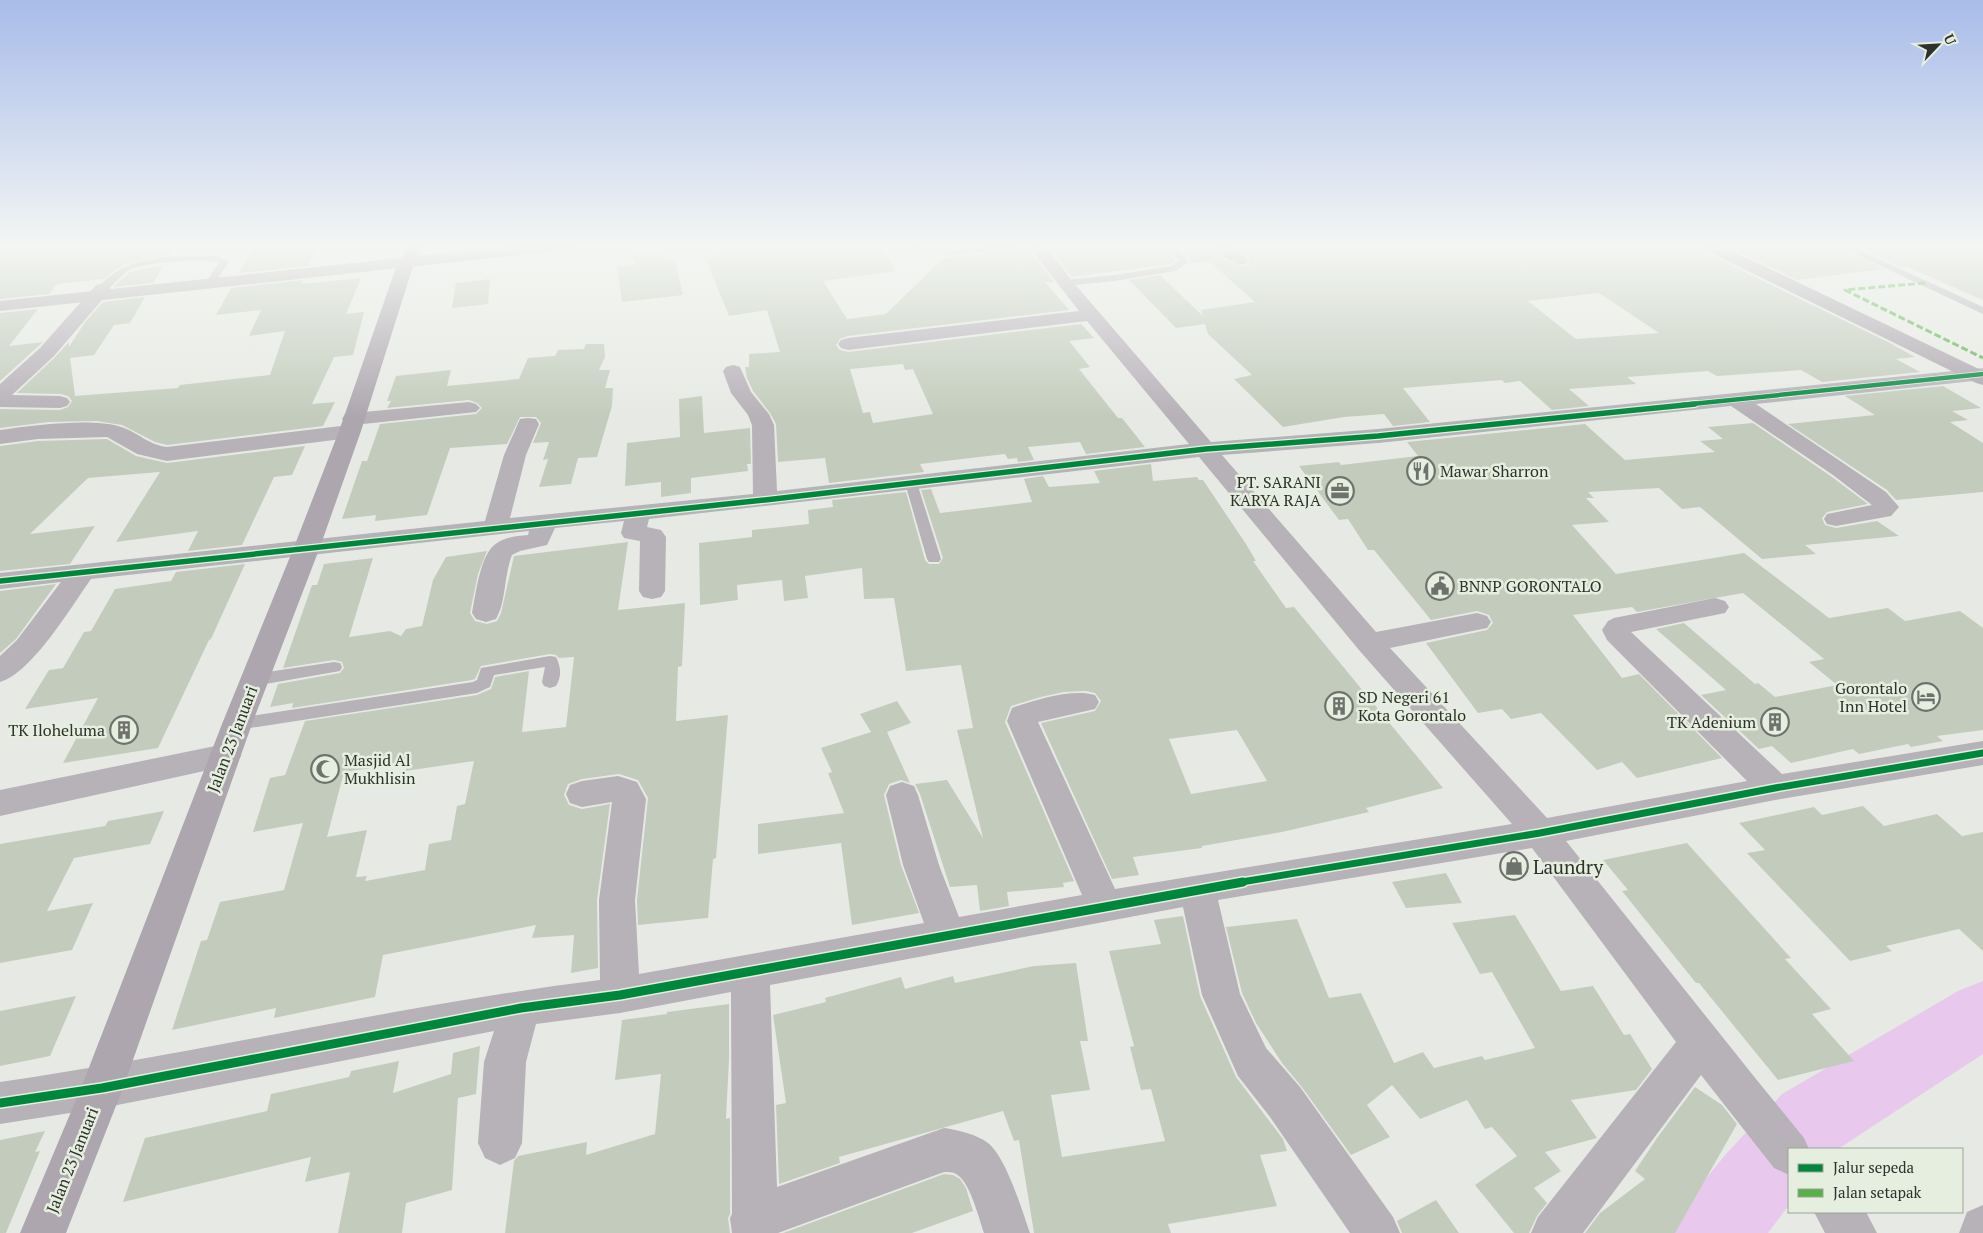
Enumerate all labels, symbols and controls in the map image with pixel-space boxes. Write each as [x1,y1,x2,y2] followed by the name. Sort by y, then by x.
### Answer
[1913,20,1963,70] north arrow
[1940,31,1961,48] text: U
[1406,456,1436,486] restaurant icon: Mawar Sharron
[1440,460,1549,482] place label: Mawar Sharron
[1230,471,1321,511] place label: PT. SARANI KARYA RAJA
[1325,476,1355,506] office icon: PT. SARANI KARYA RAJA
[1425,571,1455,601] public building icon: BNNP GORONTALO
[1459,575,1602,597] place label: BNNP GORONTALO
[1835,677,1907,717] place label: Gorontalo Inn Hotel
[1911,682,1941,712] hotel icon: Gorontalo Inn Hotel
[202,683,262,795] street label: Jalan 23 Januari
[1358,686,1466,726] place label: SD Negeri 61 Kota Gorontalo
[1324,691,1354,721] building icon: SD Negeri 61 Kota Gorontalo
[1760,707,1790,737] building icon: TK Adenium
[1667,711,1756,733] place label: TK Adenium
[109,715,139,745] building icon: TK Iloheluma
[8,719,105,741] place label: TK Iloheluma
[344,749,416,789] place label: Masjid Al Mukhlisin
[310,754,340,784] mosque icon: Masjid Al Mukhlisin
[1499,851,1529,881] shop icon: Laundry
[1533,854,1603,879] place label: Laundry
[41,1104,103,1216] street label: Jalan 23 Januari
[1788,1148,1963,1213] legend
[1833,1157,1915,1177] text: Jalur sepeda
[1833,1182,1922,1202] text: Jalan setapak

